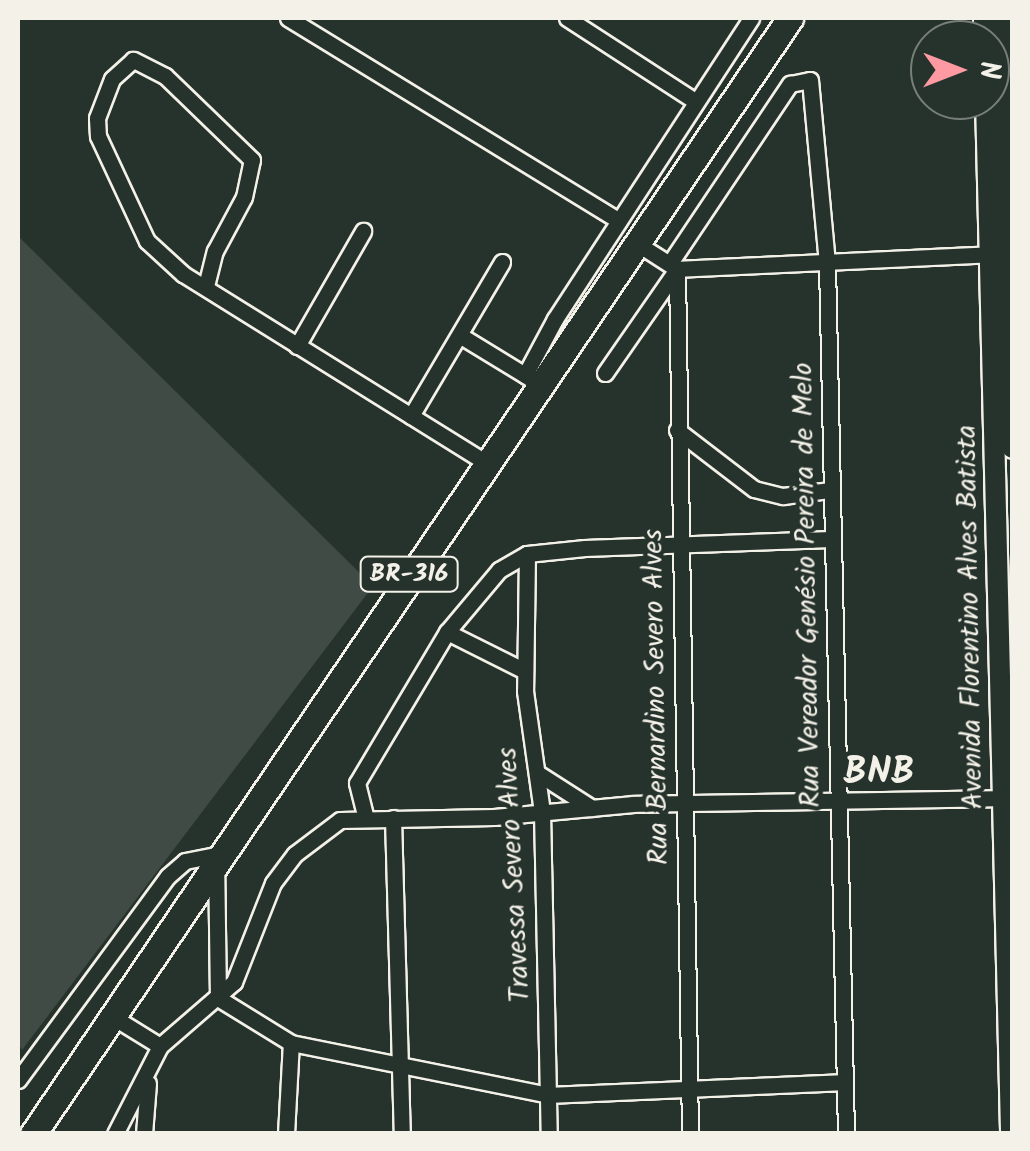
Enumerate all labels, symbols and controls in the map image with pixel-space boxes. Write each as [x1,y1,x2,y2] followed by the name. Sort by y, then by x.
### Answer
[910,20,1010,120] north arrow
[966,61,1011,79] text: N
[787,362,829,808] street label: Rua Vereador Genésio Pereira de Melo
[951,424,991,810] street label: Avenida Florentino Alves Batista
[637,529,677,865] street label: Rua Bernardino Severo Alves
[359,554,459,594] road number: BR-316
[492,747,538,1003] street label: Travessa Severo Alves
[843,751,915,797] district label: BNB

